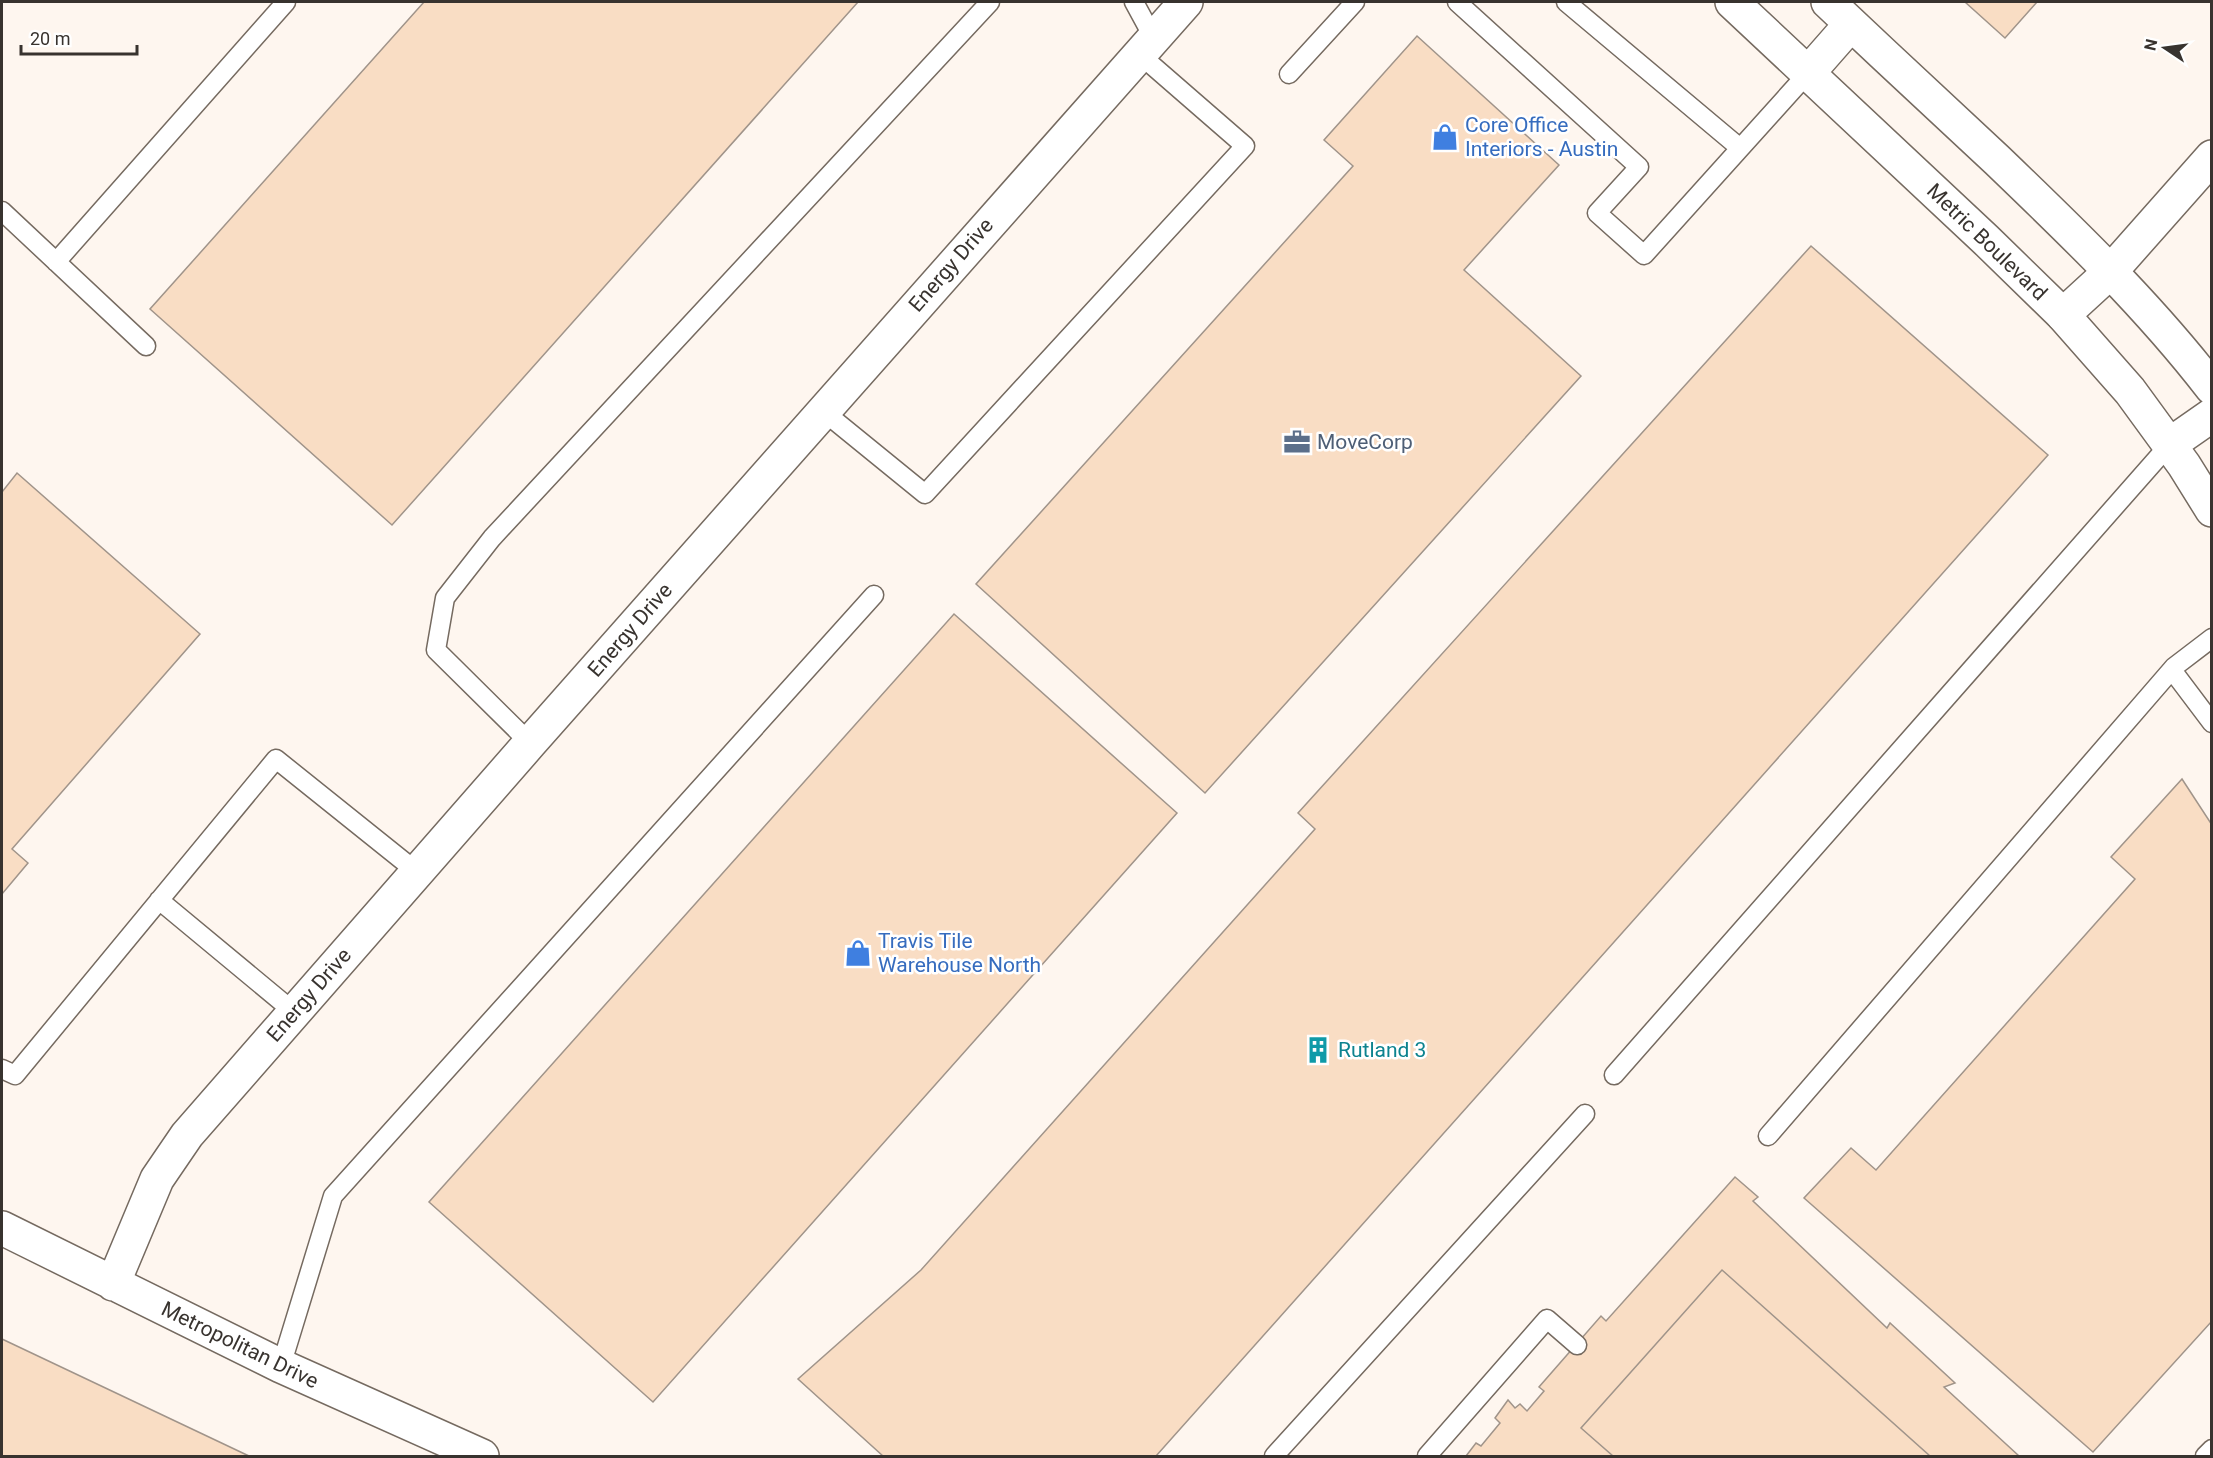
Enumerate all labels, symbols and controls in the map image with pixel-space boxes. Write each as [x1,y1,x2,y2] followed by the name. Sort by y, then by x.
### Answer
[21,18,136,56] scale bar
[2135,18,2195,78] north arrow
[30,28,70,49] text: 20 m
[2140,37,2161,52] text: N
[1465,113,1618,161] place label: Core Office Interiors - Austin
[1430,122,1460,152] shop icon: Core Office Interiors - Austin
[1922,179,2052,305] street label: Metric Boulevard
[904,213,998,317] street label: Energy Drive
[1282,427,1312,457] office icon: MoveCorp
[1317,430,1413,454] place label: MoveCorp
[583,578,677,682] street label: Energy Drive
[878,929,1041,977] place label: Travis Tile Warehouse North
[843,938,873,968] shop icon: Travis Tile Warehouse North
[262,943,356,1047] street label: Energy Drive
[1303,1035,1333,1065] building icon: Rutland 3
[1338,1038,1426,1062] place label: Rutland 3
[158,1297,322,1393] street label: Metropolitan Drive

